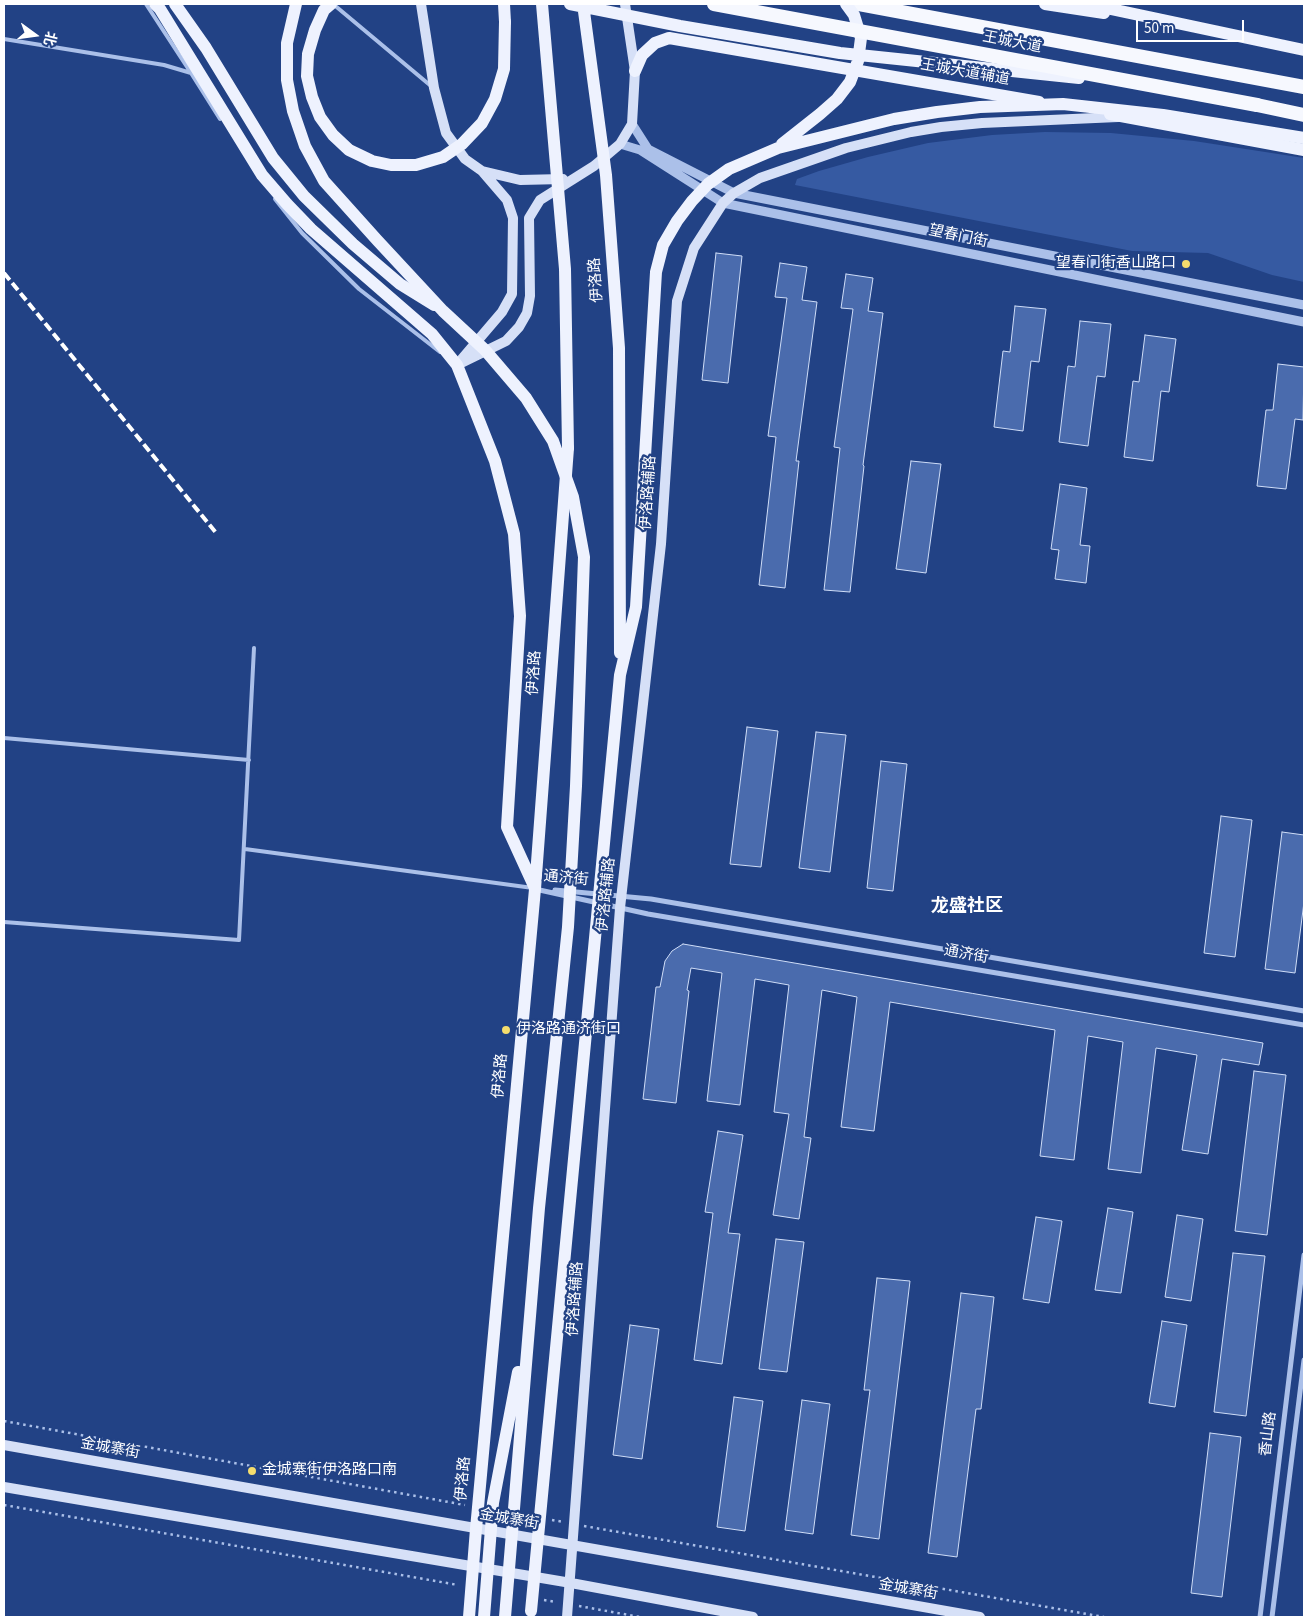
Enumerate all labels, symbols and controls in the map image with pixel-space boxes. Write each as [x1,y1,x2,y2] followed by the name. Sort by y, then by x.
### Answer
[10,10,60,60] north arrow
[1138,10,1246,42] scale bar
[1144,18,1174,39] text: 50 m
[981,28,1043,58] street label: 王城大道
[38,29,61,48] text: 北
[919,56,1011,90] street label: 王城大道辅道
[927,222,989,252] street label: 望春门街
[1056,255,1176,273] place label: 望春门街香山路口
[586,257,608,303] street label: 伊洛路
[1180,258,1192,270] marker: 望春门街香山路口
[637,455,661,531] street label: 伊洛路辅路
[524,650,546,696] street label: 伊洛路
[594,857,620,933] street label: 伊洛路辅路
[543,868,589,890] street label: 通济街
[931,896,1003,918] district label: 龙盛社区
[942,942,990,968] street label: 通济街
[516,1021,621,1039] place label: 伊洛路通济街口
[500,1024,512,1036] marker: 伊洛路通济街口
[490,1053,512,1099] street label: 伊洛路
[564,1261,588,1337] street label: 伊洛路辅路
[1257,1411,1281,1457] street label: 香山路
[79,1435,141,1463] street label: 金城寨街
[453,1456,475,1502] street label: 伊洛路
[262,1462,397,1480] place label: 金城寨街伊洛路口南
[246,1465,258,1477] marker: 金城寨街伊洛路口南
[478,1506,540,1534] street label: 金城寨街
[877,1576,939,1604] street label: 金城寨街

